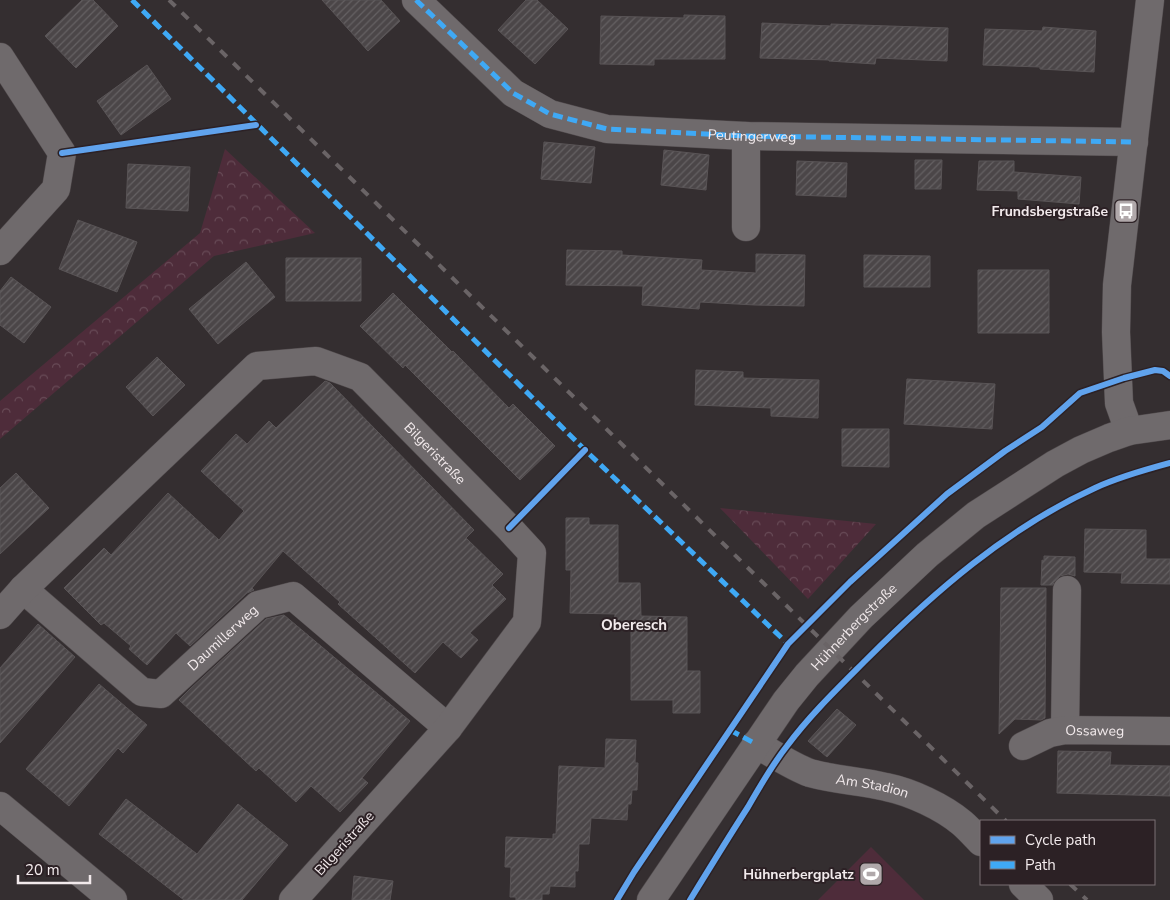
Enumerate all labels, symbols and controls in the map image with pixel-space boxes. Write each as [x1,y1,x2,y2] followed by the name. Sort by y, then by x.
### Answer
[707,125,796,147] street label: Peutingerweg
[1113,198,1139,224] bus stop icon: Frundsbergstraße
[991,202,1108,221] place label: Frundsbergstraße
[400,418,470,489] street label: Bilgeristraße
[807,579,901,675] street label: Hühnerbergstraße
[184,601,262,675] street label: Daumillerweg
[601,615,667,635] district label: Oberesch
[1065,721,1124,741] street label: Ossaweg
[835,770,911,803] street label: Am Stadion
[310,807,378,880] street label: Bilgeristraße
[980,820,1155,885] legend
[1025,830,1096,850] text: Cycle path
[18,852,90,884] scale bar
[1025,855,1056,875] text: Path
[25,860,60,880] text: 20 m
[858,861,884,887] sports icon: Hühnerbergplatz
[743,865,854,884] place label: Hühnerbergplatz

